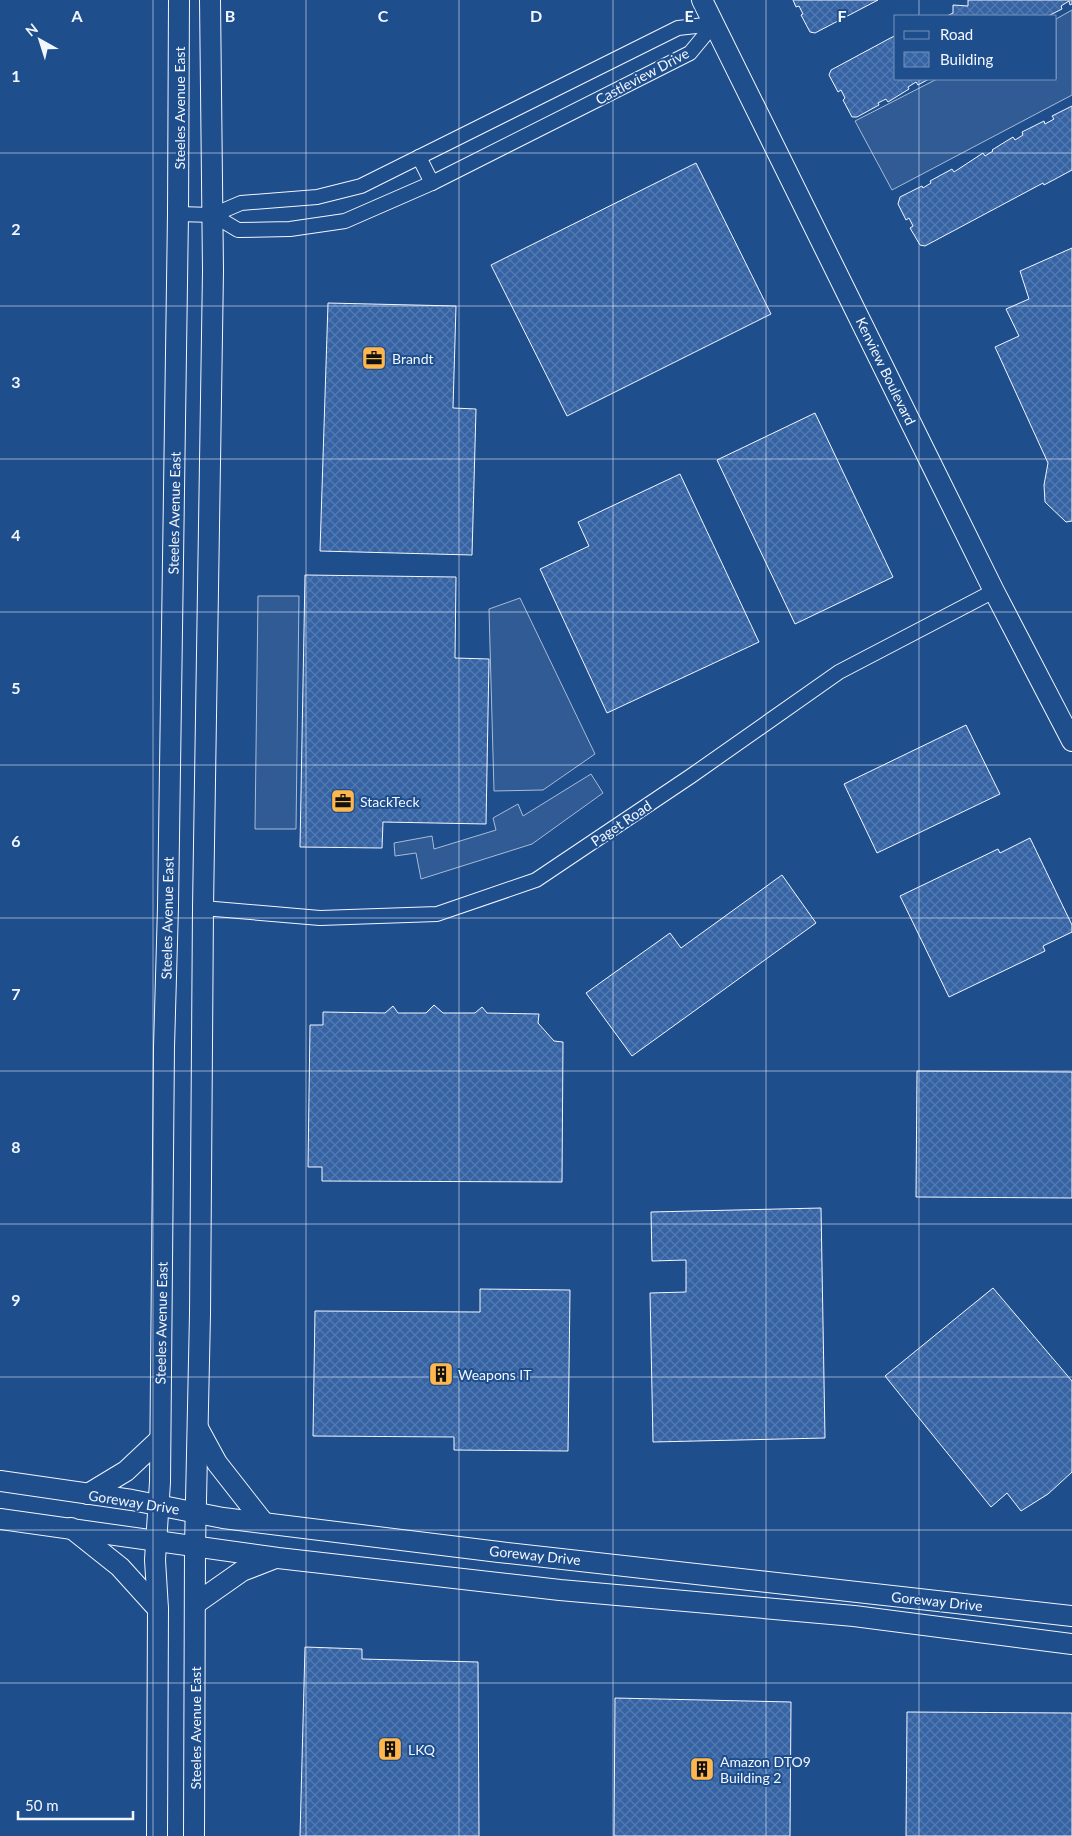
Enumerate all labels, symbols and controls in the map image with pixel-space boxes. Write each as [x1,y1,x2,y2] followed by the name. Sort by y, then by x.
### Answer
[70,6,83,25] text: A
[225,6,235,25] text: B
[378,6,389,25] text: C
[530,6,542,25] text: D
[684,6,694,25] text: E
[837,6,847,25] text: F
[15,15,65,65] north arrow
[894,15,1057,80] legend
[22,20,41,40] text: N
[940,25,973,43] text: Road
[592,44,692,108] street label: Castleview Drive
[171,47,188,169] street label: Steeles Avenue East
[940,50,993,68] text: Building
[11,66,21,85] text: 1
[11,219,21,238] text: 2
[853,314,919,428] street label: Kenview Boulevard
[361,345,387,371] office icon: Brandt
[392,350,434,367] place label: Brandt
[11,372,21,391] text: 3
[164,451,184,575] street label: Steeles Avenue East
[11,525,21,544] text: 4
[11,678,21,697] text: 5
[330,788,356,814] office icon: StackTeck
[360,793,420,810] place label: StackTeck
[588,797,654,849] street label: Paget Road
[11,831,21,850] text: 6
[157,856,177,980] street label: Steeles Avenue East
[11,984,21,1003] text: 7
[11,1137,21,1156] text: 8
[151,1261,171,1385] street label: Steeles Avenue East
[11,1290,21,1309] text: 9
[428,1361,454,1387] building icon: Weapons IT
[458,1366,532,1383] place label: Weapons IT
[87,1486,181,1518] street label: Goreway Drive
[488,1542,582,1568] street label: Goreway Drive
[890,1588,984,1614] street label: Goreway Drive
[187,1667,204,1789] street label: Steeles Avenue East
[377,1736,403,1762] building icon: LKQ
[408,1741,436,1758] place label: LKQ
[720,1753,811,1786] place label: Amazon DTO9 Building 2
[689,1756,715,1782] building icon: Amazon DTO9 Building 2
[18,1788,132,1820] scale bar
[25,1796,59,1814] text: 50 m

